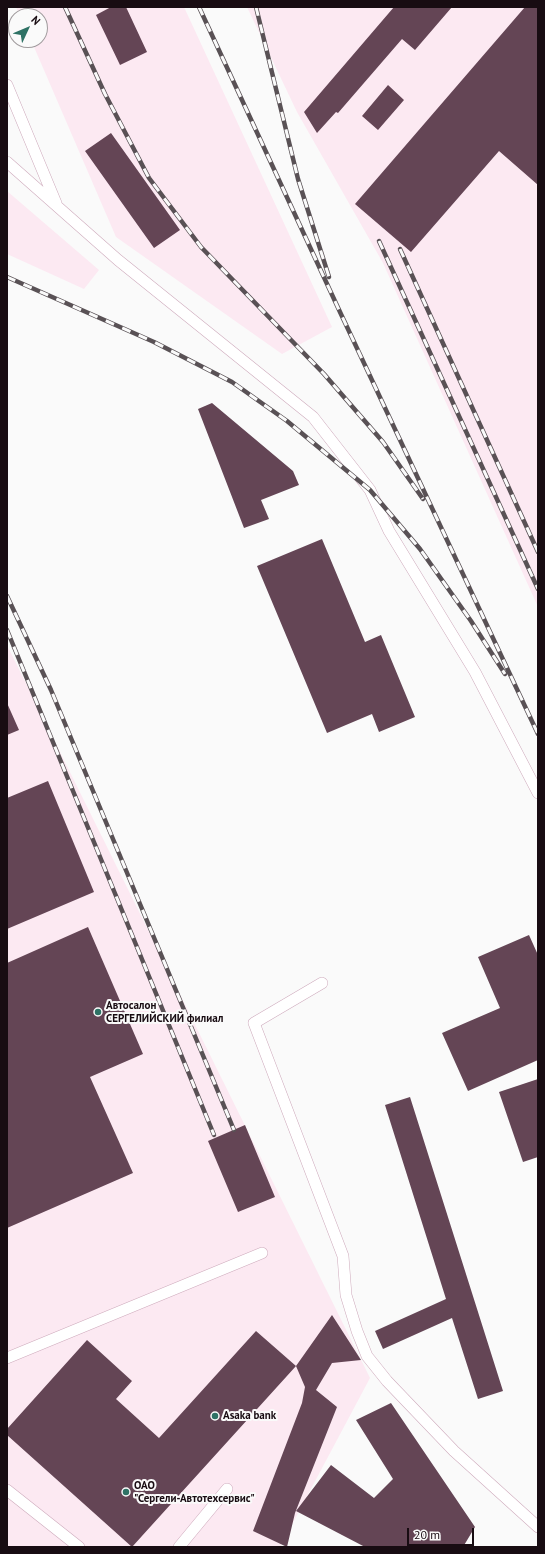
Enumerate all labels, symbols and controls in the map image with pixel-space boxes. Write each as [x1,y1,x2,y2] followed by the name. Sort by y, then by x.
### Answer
[8,8,48,48] north arrow
[28,13,43,28] text: N
[106,999,223,1025] place label: Автосалон СЕРГЕЛИЙСКИЙ филиал
[93,1007,103,1017] marker: Автосалон СЕРГЕЛИЙСКИЙ филиал
[223,1409,276,1423] place label: Asaka bank
[210,1411,220,1421] marker: Asaka bank
[134,1479,255,1505] place label: ОАО "Сергели-Автотехсервис"
[121,1487,131,1497] marker: ОАО "Сергели-Автотехсервис"
[409,1520,476,1546] scale bar
[414,1527,440,1542] text: 20 m

